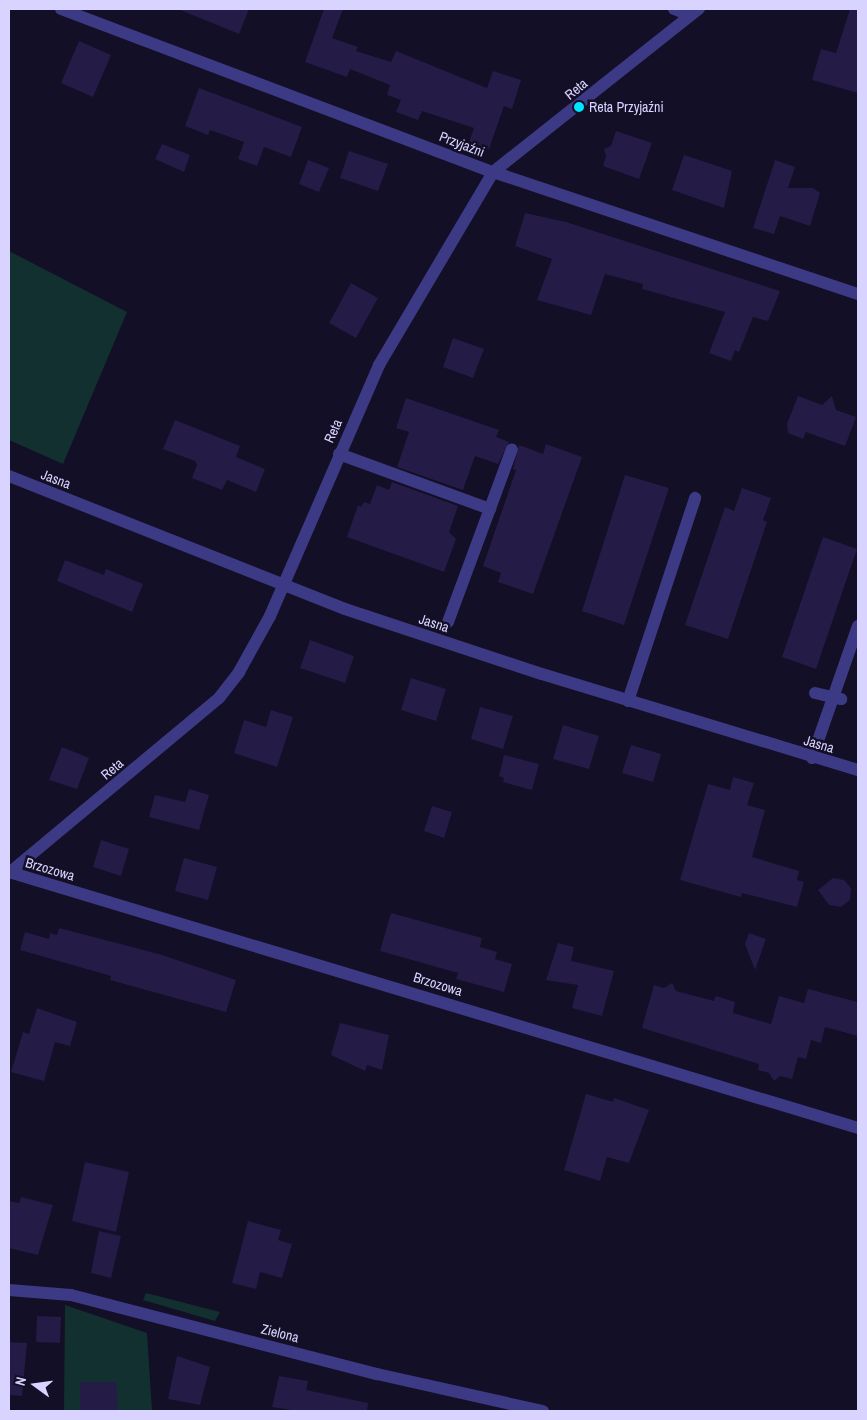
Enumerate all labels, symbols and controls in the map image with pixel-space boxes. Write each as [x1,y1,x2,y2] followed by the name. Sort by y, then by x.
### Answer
[561,75,591,103] street label: Reta
[589,99,664,115] place label: Reta Przyjaźni
[573,101,585,113] marker: Reta Przyjaźni
[437,128,487,160] street label: Przyjaźni
[320,417,346,445] street label: Reta
[39,466,73,492] street label: Jasna
[417,610,451,636] street label: Jasna
[802,732,836,756] street label: Jasna
[97,755,127,783] street label: Reta
[23,854,77,884] street label: Brzozowa
[411,969,465,999] street label: Brzozowa
[259,1320,301,1346] street label: Zielona
[10,1360,60,1410] north arrow
[11,1375,30,1388] text: N

